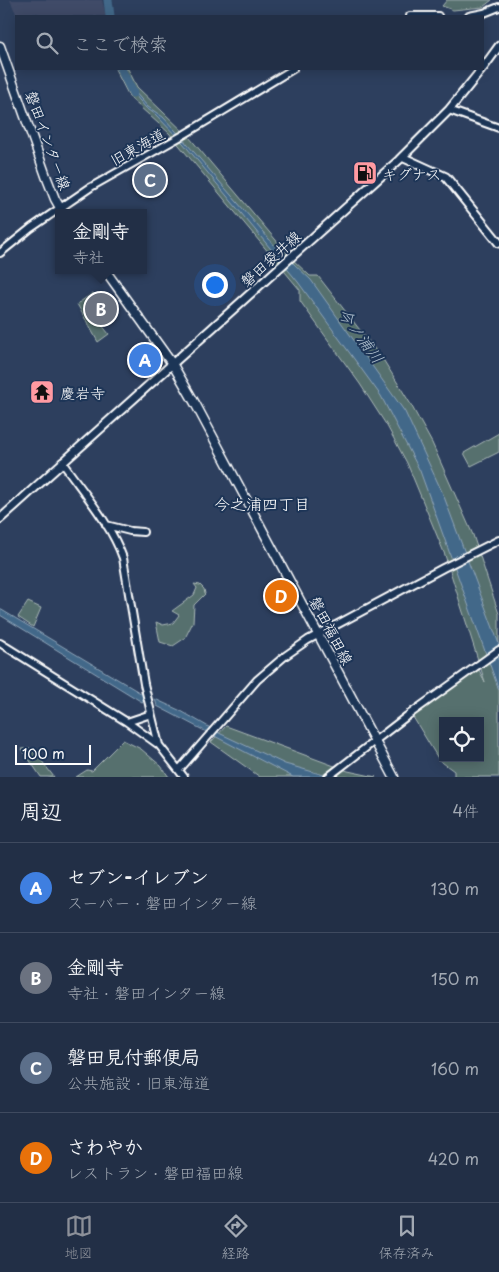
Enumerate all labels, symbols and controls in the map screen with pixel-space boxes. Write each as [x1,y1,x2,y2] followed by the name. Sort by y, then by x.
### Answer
[15,15,484,70] search box
[33,29,61,57] icon: search
[73,29,168,57] text: ここで検索
[20,87,78,193] street label: 磐田インター線
[105,121,169,171] street label: 旧東海道
[352,160,378,186] fuel station icon: キグナス
[134,161,166,199] pin: C
[382,162,441,185] place label: キグナス
[55,209,147,274] popup
[72,216,130,244] text: 金剛寺
[234,224,306,292] street label: 磐田袋井線
[72,244,105,268] text: 寺社
[202,272,228,298] your location
[85,290,117,328] pin: B
[333,302,391,368] water label: 今ノ浦川
[129,341,161,379] pin: A
[29,379,55,405] temple icon: 慶岩寺
[60,381,105,404] place label: 慶岩寺
[214,491,310,515] district label: 今之浦四丁目
[265,577,297,615] pin: D
[304,591,360,669] street label: 磐田福田線
[439,717,484,762] map controls
[439,717,484,762] button: locate
[15,742,91,765] scale bar
[22,743,65,764] text: 100 m
[20,794,62,826] text: 周辺
[452,798,479,822] text: 4件
[67,862,209,890] text: セブン-イレブン
[30,876,42,900] text: A
[431,876,479,900] text: 130 m
[67,890,257,914] text: スーパー · 磐田インター線
[67,952,124,980] text: 金剛寺
[31,966,41,990] text: B
[431,966,479,990] text: 150 m
[67,980,225,1004] text: 寺社 · 磐田インター線
[67,1042,200,1070] text: 磐田見付郵便局
[30,1056,42,1080] text: C
[431,1056,479,1080] text: 160 m
[67,1070,210,1094] text: 公共施設 · 旧東海道
[67,1132,143,1160] text: さわやか
[30,1146,42,1170] text: D
[428,1146,479,1170] text: 420 m
[67,1160,243,1184] text: レストラン · 磐田福田線
[65,1212,93,1263] tab: 地図
[222,1212,250,1263] tab: 経路
[379,1212,435,1263] tab: 保存済み

